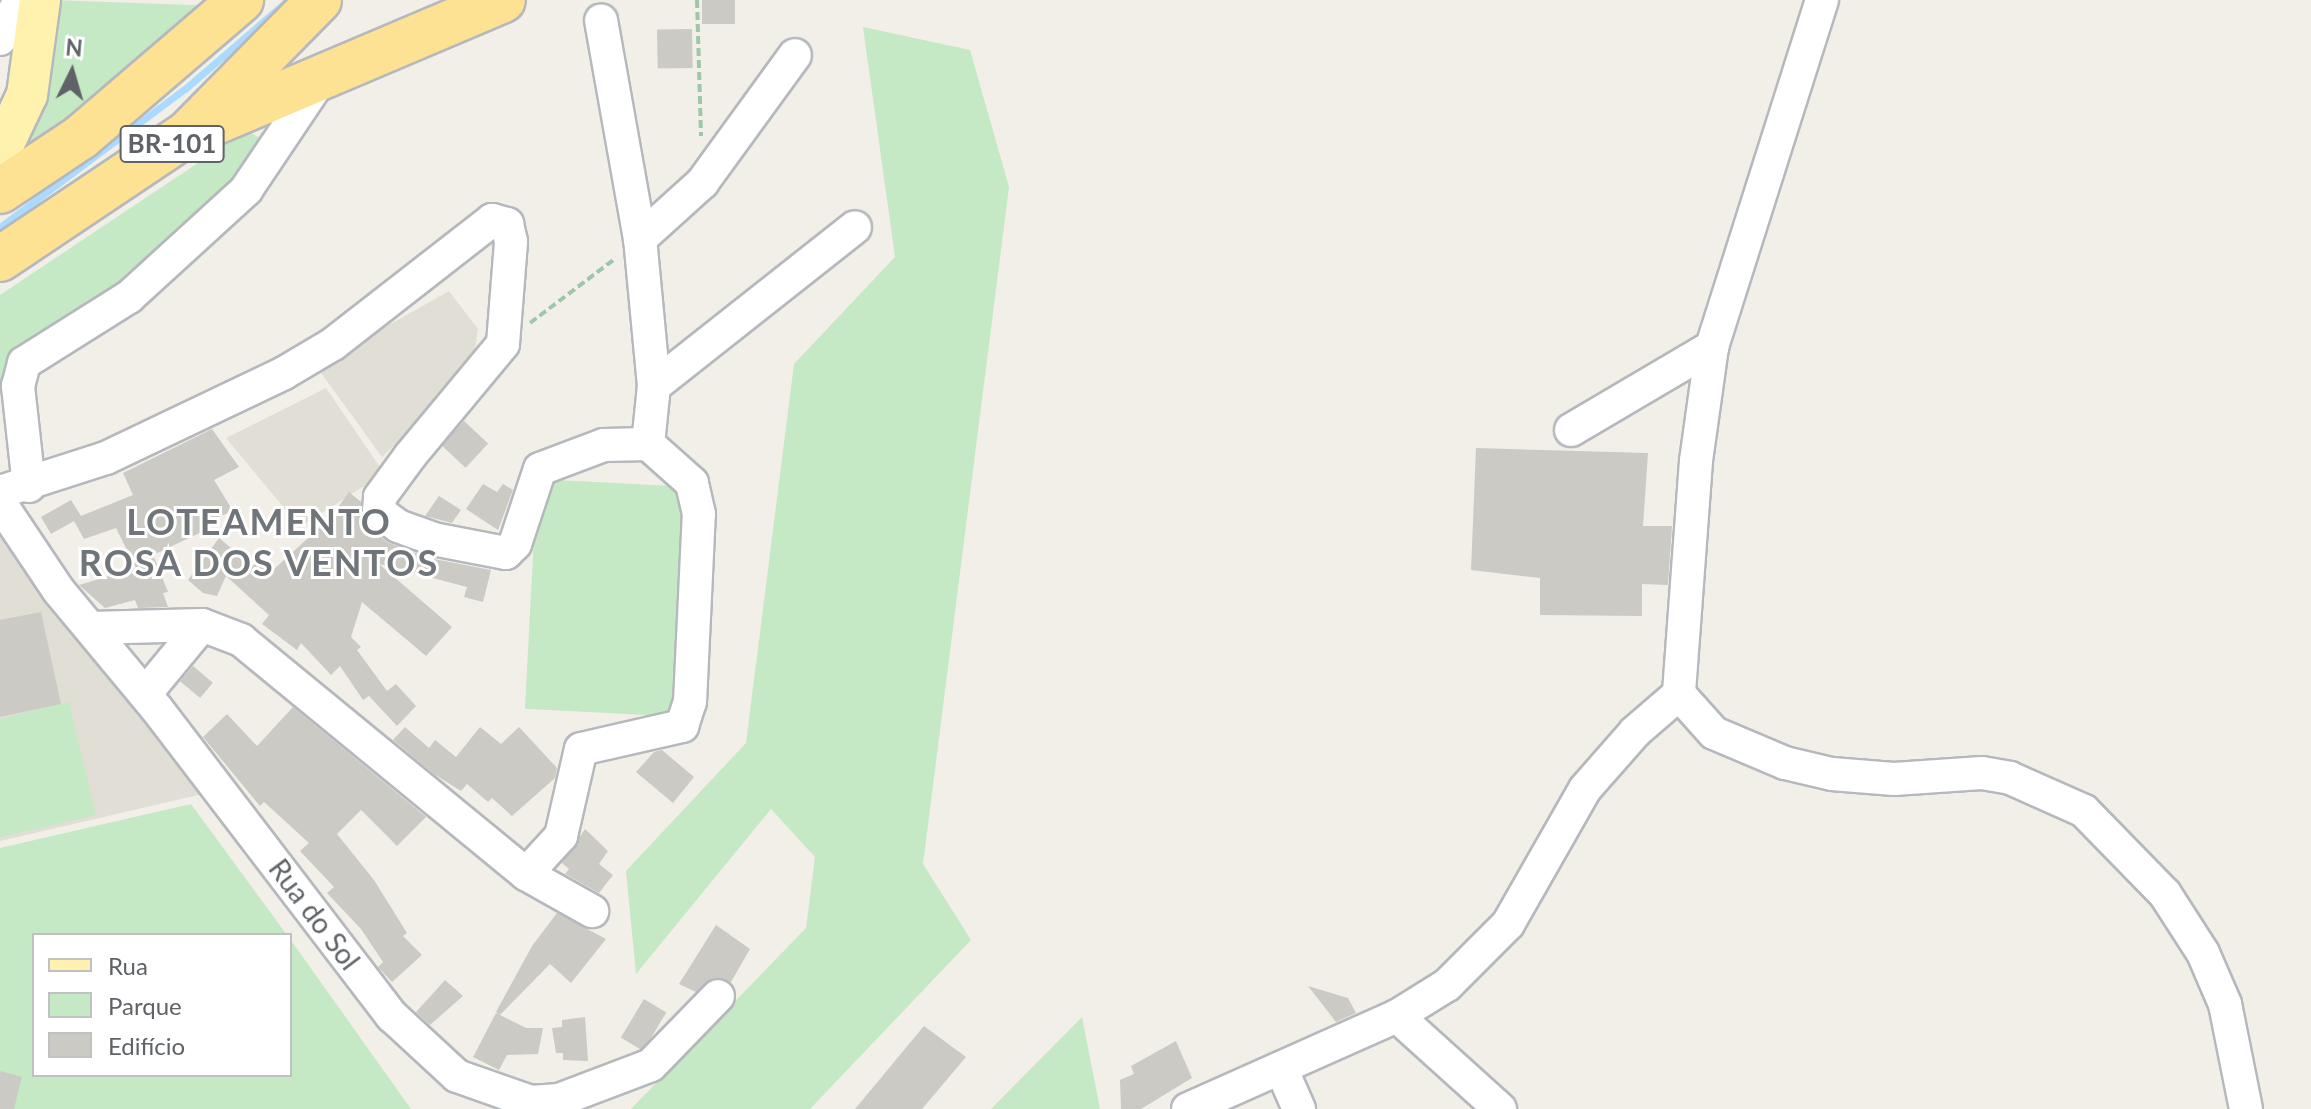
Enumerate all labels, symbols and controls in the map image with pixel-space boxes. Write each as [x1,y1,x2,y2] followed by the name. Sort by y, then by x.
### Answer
[32,32,112,112] north arrow
[65,33,84,62] text: N
[118,122,226,166] road number: BR-101
[78,499,440,584] district label: LOTEAMENTO ROSA DOS VENTOS
[262,852,368,976] street label: Rua do Sol
[32,933,292,1077] legend
[108,951,148,980] text: Rua
[108,991,182,1020] text: Parque
[108,1031,185,1060] text: Edifício

